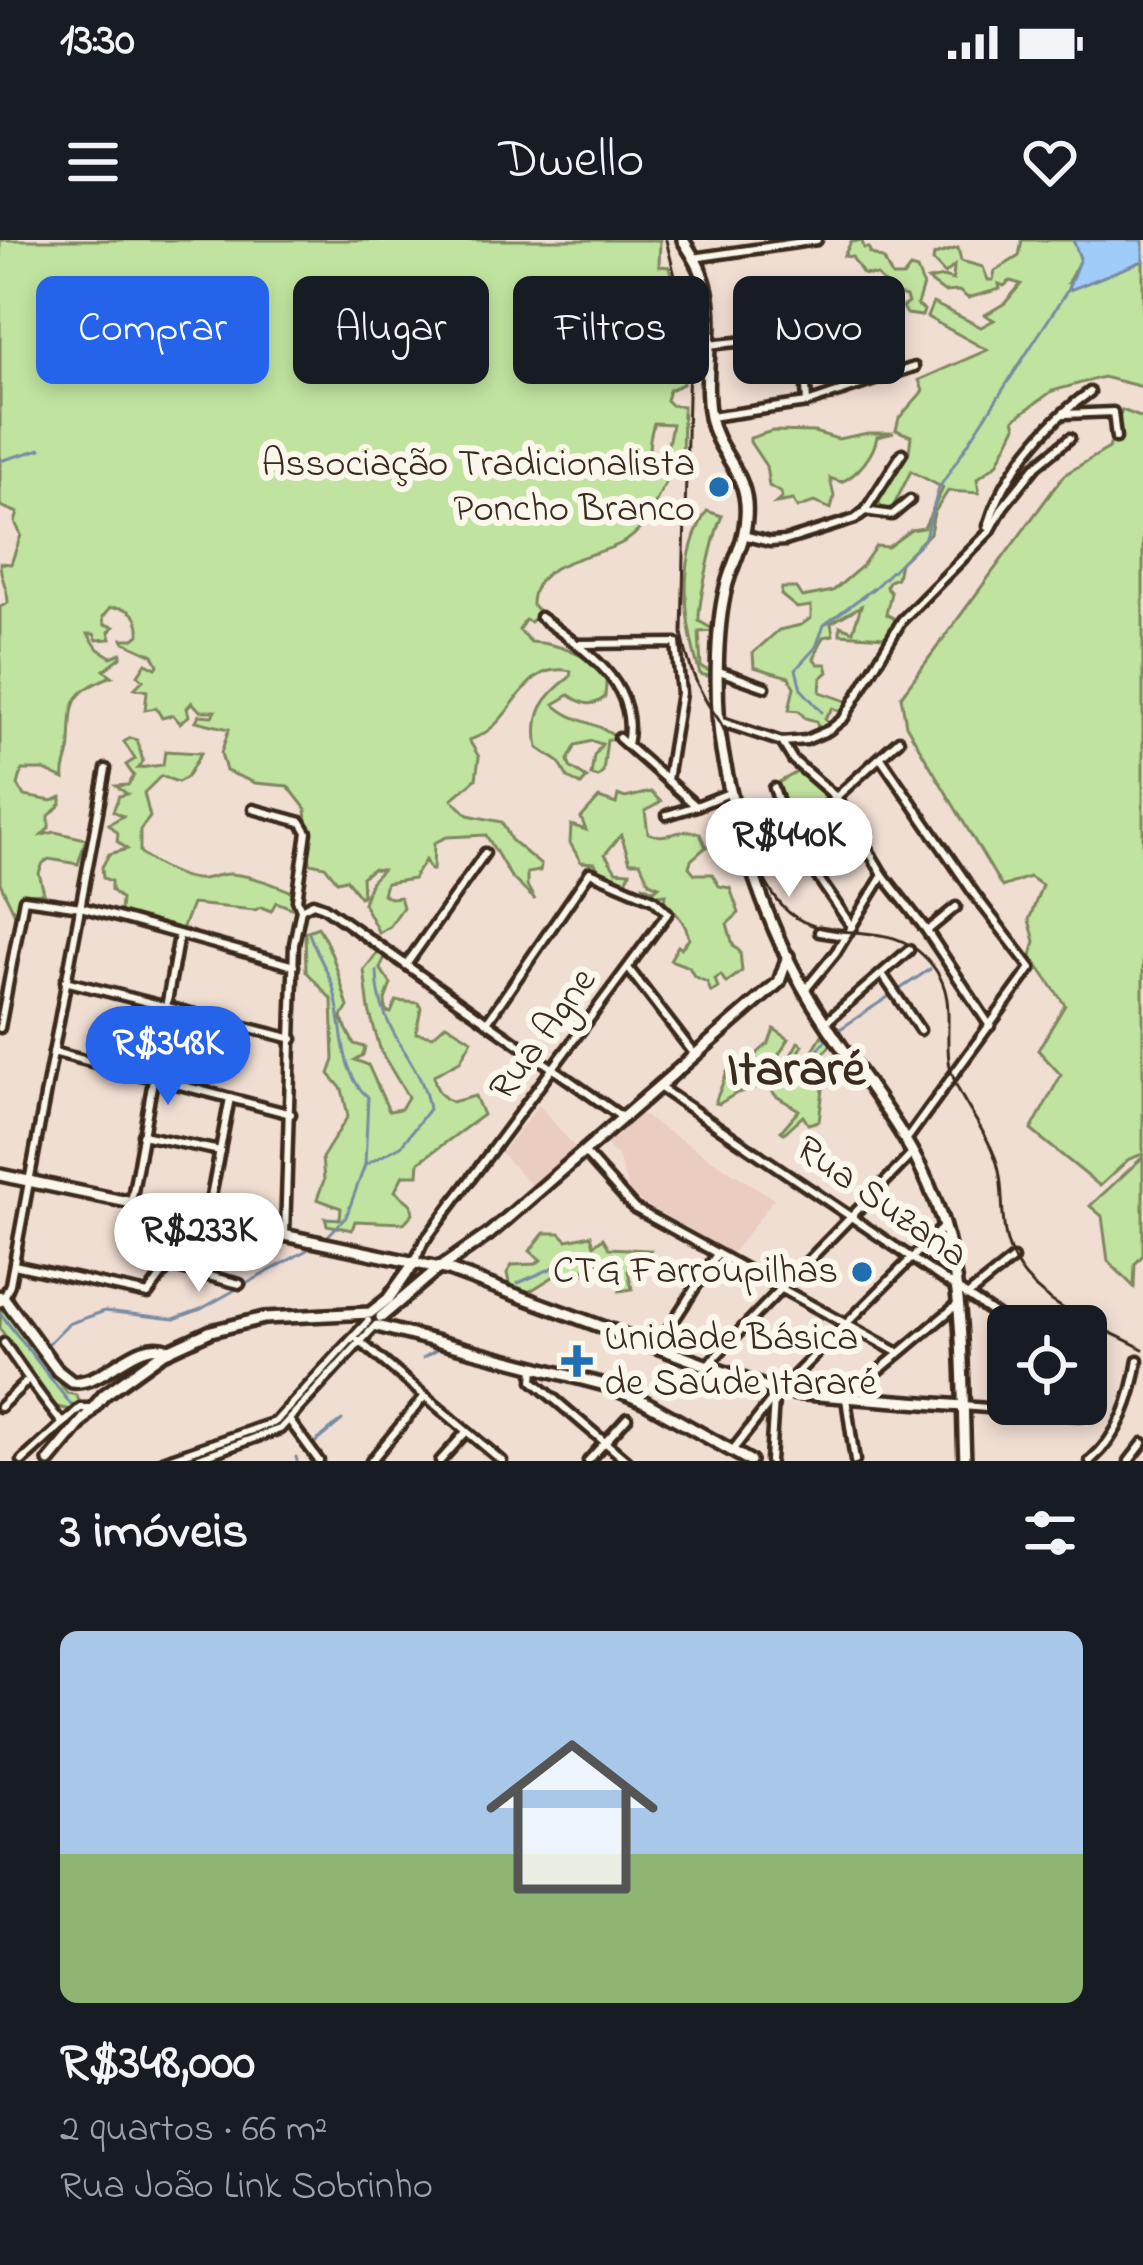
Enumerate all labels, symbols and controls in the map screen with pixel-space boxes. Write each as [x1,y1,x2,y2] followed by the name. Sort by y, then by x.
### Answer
[60,9,135,75] text: 13:30
[499,123,644,201] text: Dwello
[60,129,126,195] icon: menu
[1017,129,1083,195] icon: heart
[36,276,269,384] chip: Comprar
[293,276,489,384] chip: Alugar
[513,276,709,384] chip: Filtros
[733,276,905,384] chip: Novo
[262,437,695,539] place label: Associação Tradicionalista Poncho Branco
[706,474,732,500] marker: Associação Tradicionalista Poncho Branco
[691,798,887,900] pin: R$440K
[732,808,846,865] text: R$440K
[476,956,612,1114] street label: Rua Agne
[70,1006,266,1108] pin: R$348K
[113,1016,223,1073] text: R$348K
[727,1034,866,1109] district label: Itararé
[783,1122,979,1284] street label: Rua Suzana
[101,1193,297,1295] pin: R$233K
[141,1203,257,1260] text: R$233K
[553,1244,838,1301] place label: CTG Farroupilhas
[849,1259,875,1285] marker: CTG Farroupilhas
[987,1305,1107,1425] map controls
[987,1305,1107,1425] button: locate
[604,1311,877,1413] place label: Unidade Básica de Saúde Itararé
[561,1345,593,1377] marker: Unidade Básica de Saúde Itararé
[60,1496,248,1571] text: 3 imóveis
[1017,1500,1083,1566] icon: filters
[464,1709,680,1925] icon: home
[60,2027,255,2102] text: R$348,000
[60,2102,328,2159] text: 2 quartos · 66 m²
[60,2159,433,2216] text: Rua João Link Sobrinho

